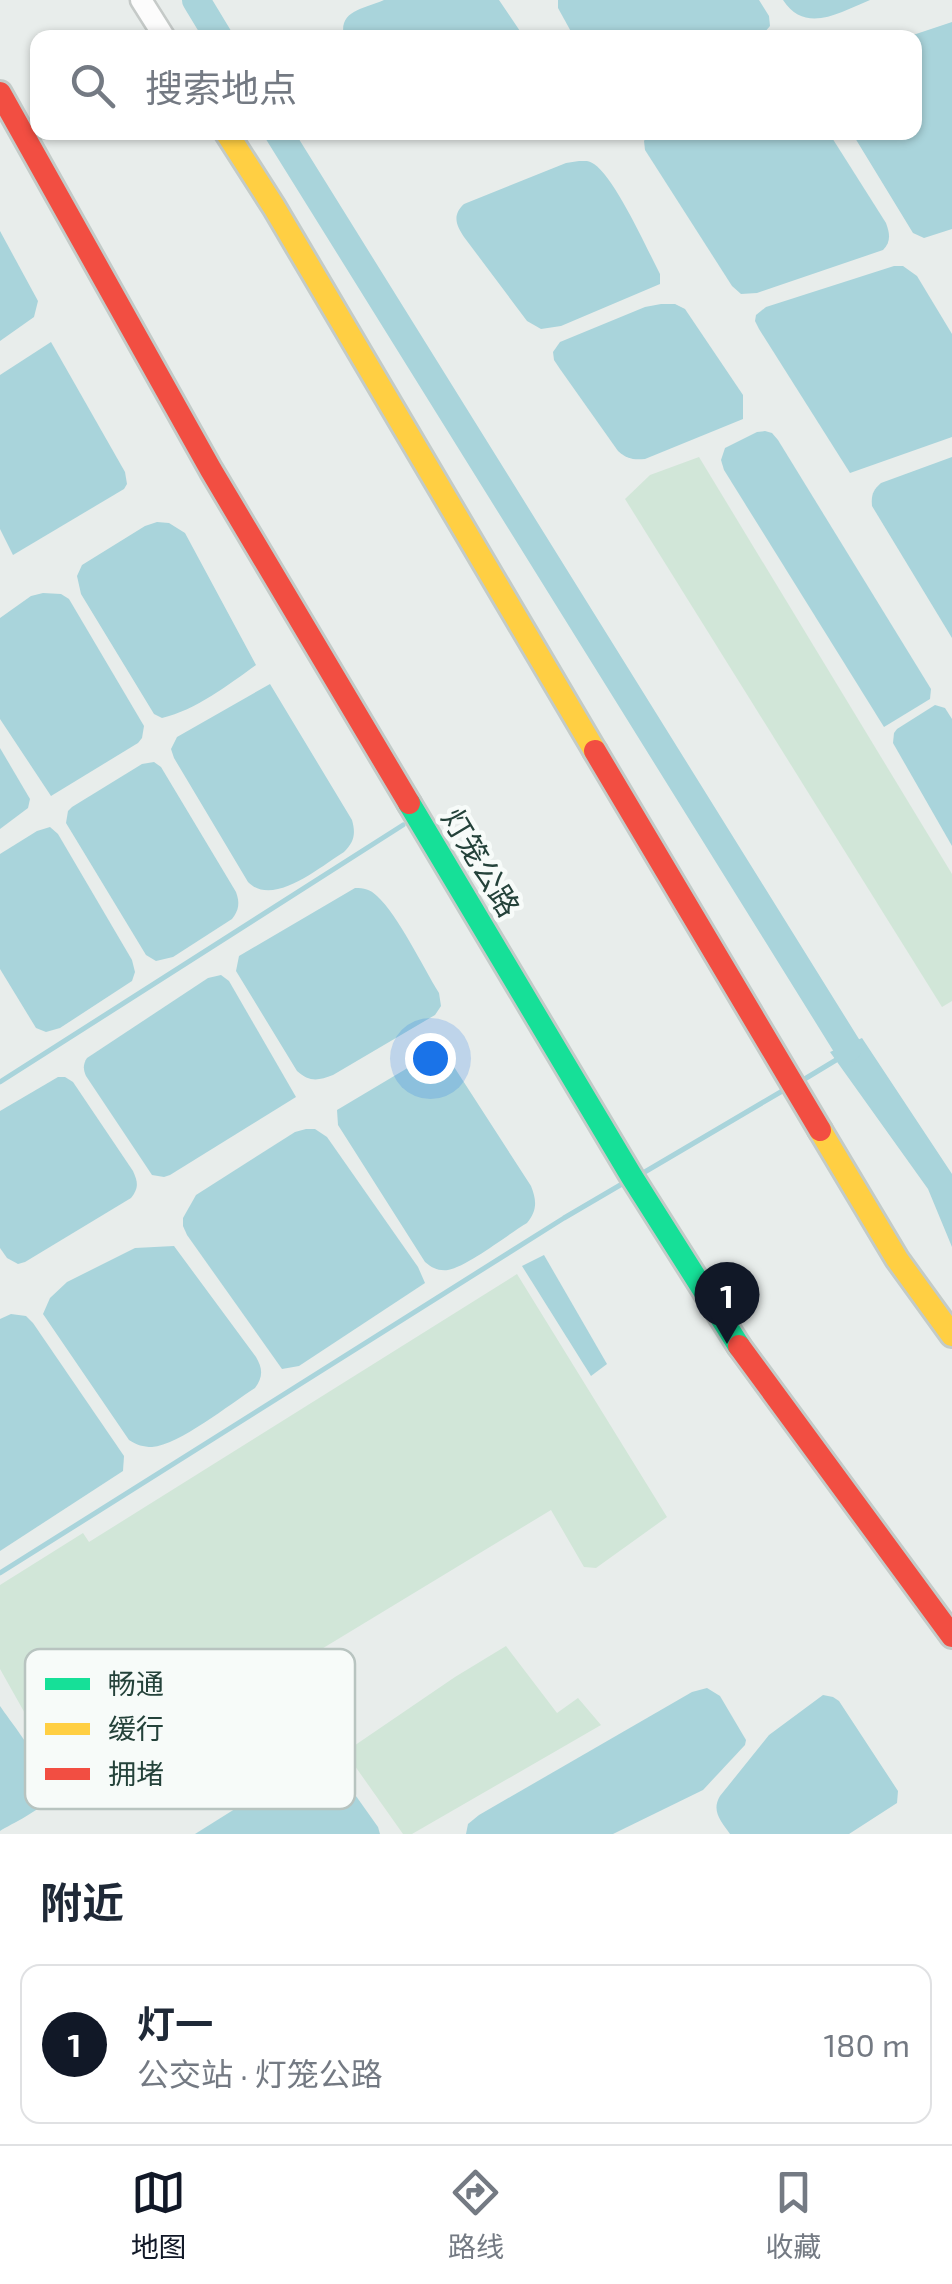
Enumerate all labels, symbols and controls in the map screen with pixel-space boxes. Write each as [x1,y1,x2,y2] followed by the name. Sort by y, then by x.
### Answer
[30,30,922,140] search box
[65,58,120,113] icon: search
[145,64,297,110] text: 搜索地点
[435,801,528,923] street label: 灯笼公路
[405,1033,456,1084] your location
[694,1262,760,1344] pin: 1
[25,1649,355,1809] legend
[108,1666,164,1700] text: 畅通
[108,1711,164,1745] text: 缓行
[108,1756,164,1790] text: 拥堵
[40,1876,124,1926] text: 附近
[137,2000,213,2046] text: 灯一
[68,2025,81,2063] text: 1
[823,2025,910,2063] text: 180 m
[137,2054,383,2092] text: 公交站 · 灯笼公路
[131,2165,187,2265] tab: 地图
[448,2165,504,2265] tab: 路线
[765,2165,821,2265] tab: 收藏

